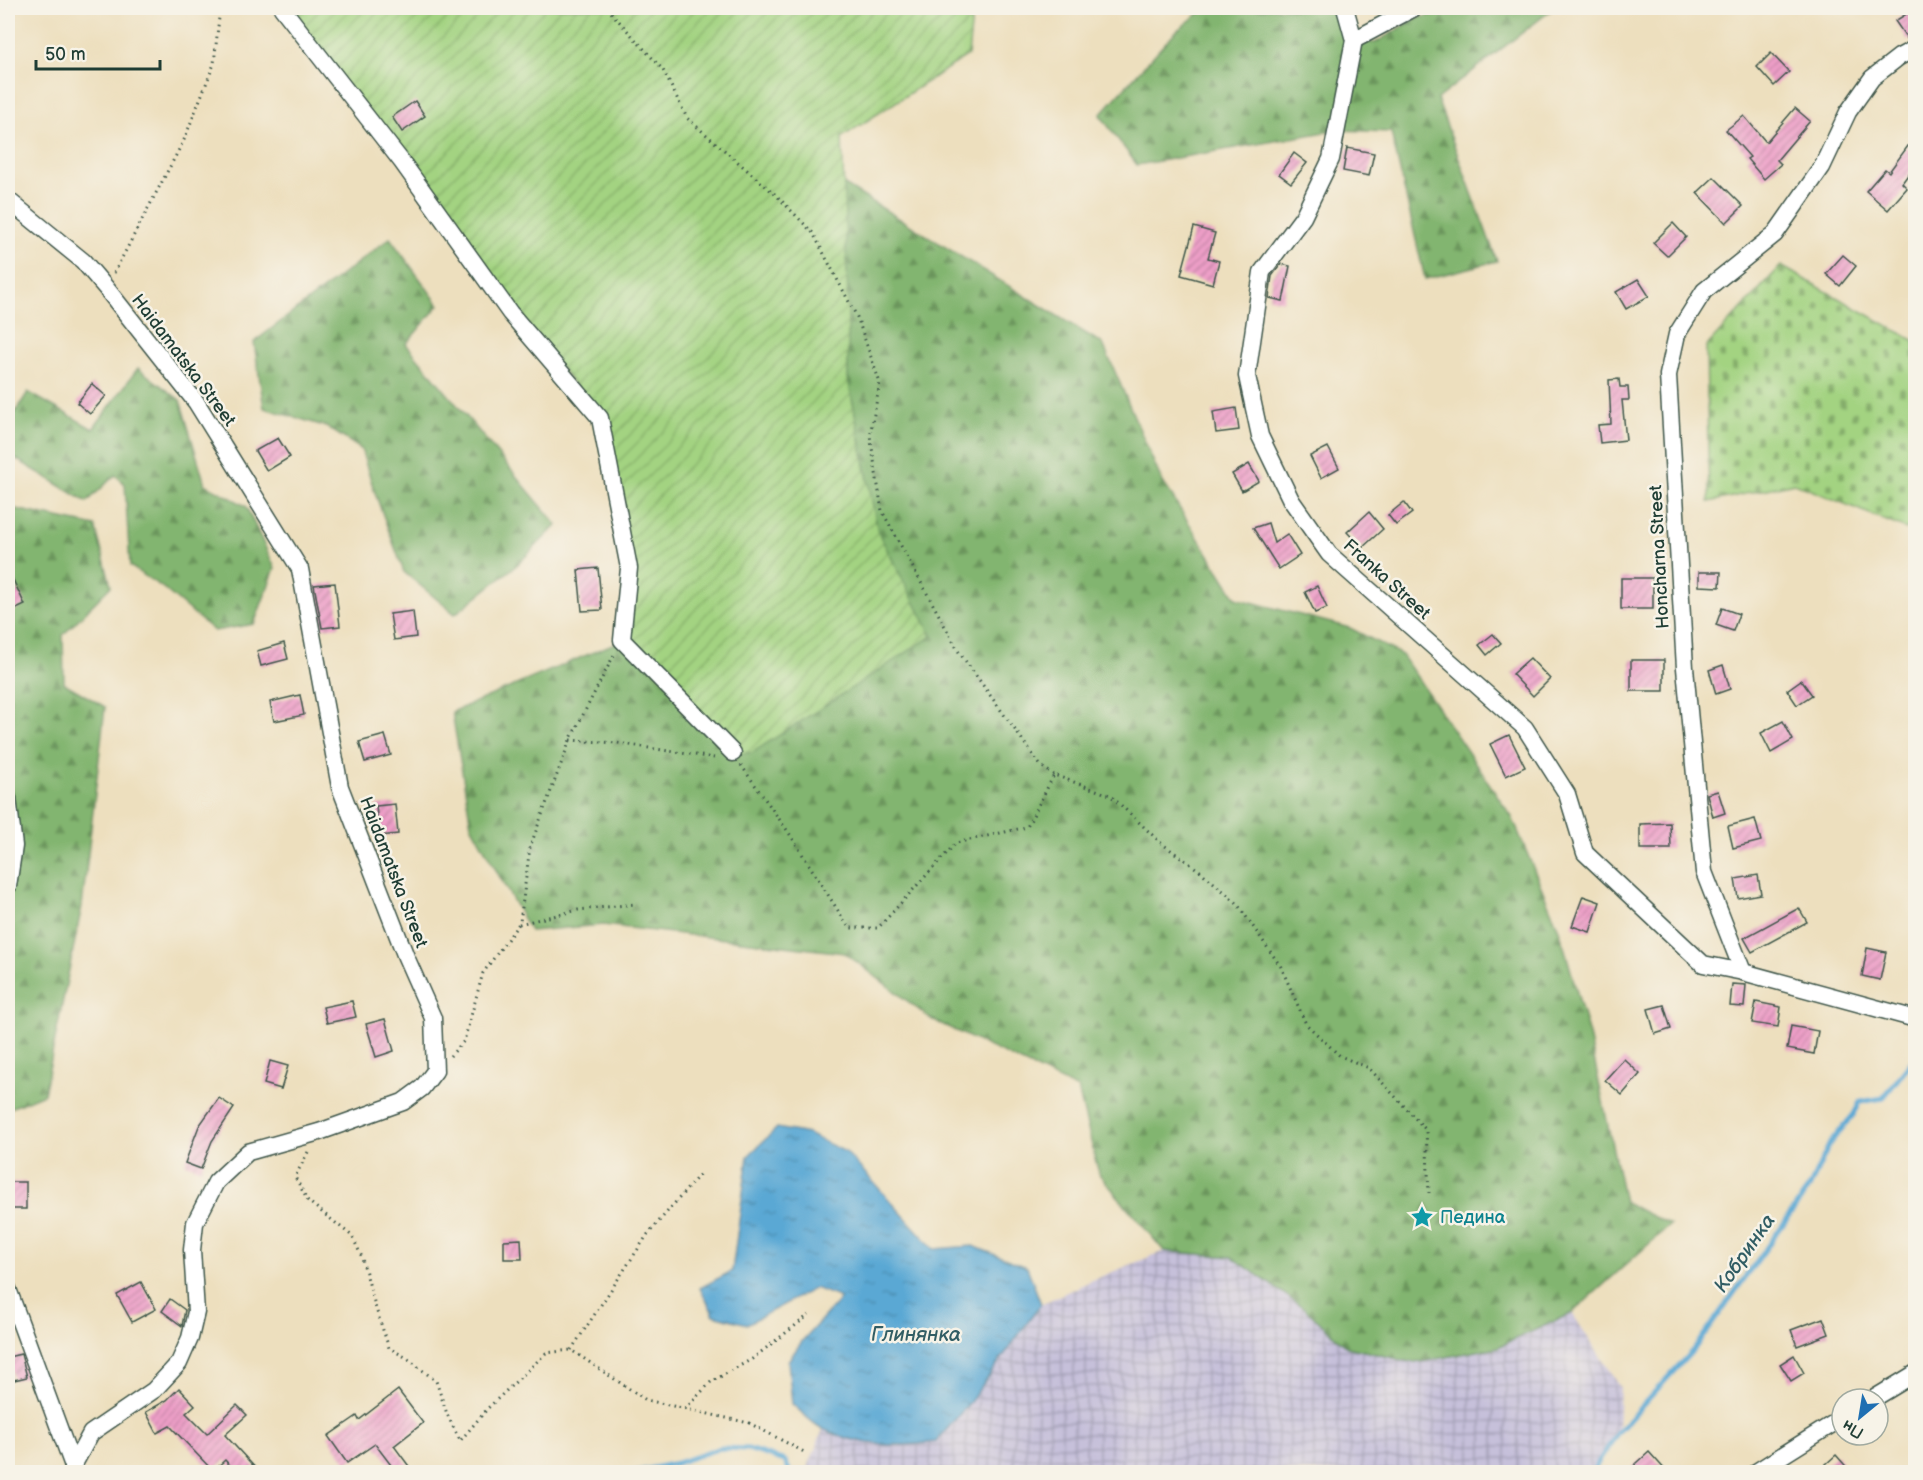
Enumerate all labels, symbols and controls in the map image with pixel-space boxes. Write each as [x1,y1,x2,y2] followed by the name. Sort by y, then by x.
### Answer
[36,33,160,71] scale bar
[45,44,86,65] text: 50 m
[127,290,240,431] street label: Haidamatska Street
[1645,484,1674,629] street label: Honcharna Street
[1339,535,1435,624] street label: Franka Street
[355,794,432,951] street label: Haidamatska Street
[1409,1204,1435,1230] place icon: Педина
[1440,1207,1506,1228] place label: Педина
[1709,1210,1781,1298] water label: Кобринка
[871,1323,961,1347] water label: Глинянка
[1830,1387,1890,1447] north arrow
[1839,1415,1867,1442] text: Пн

